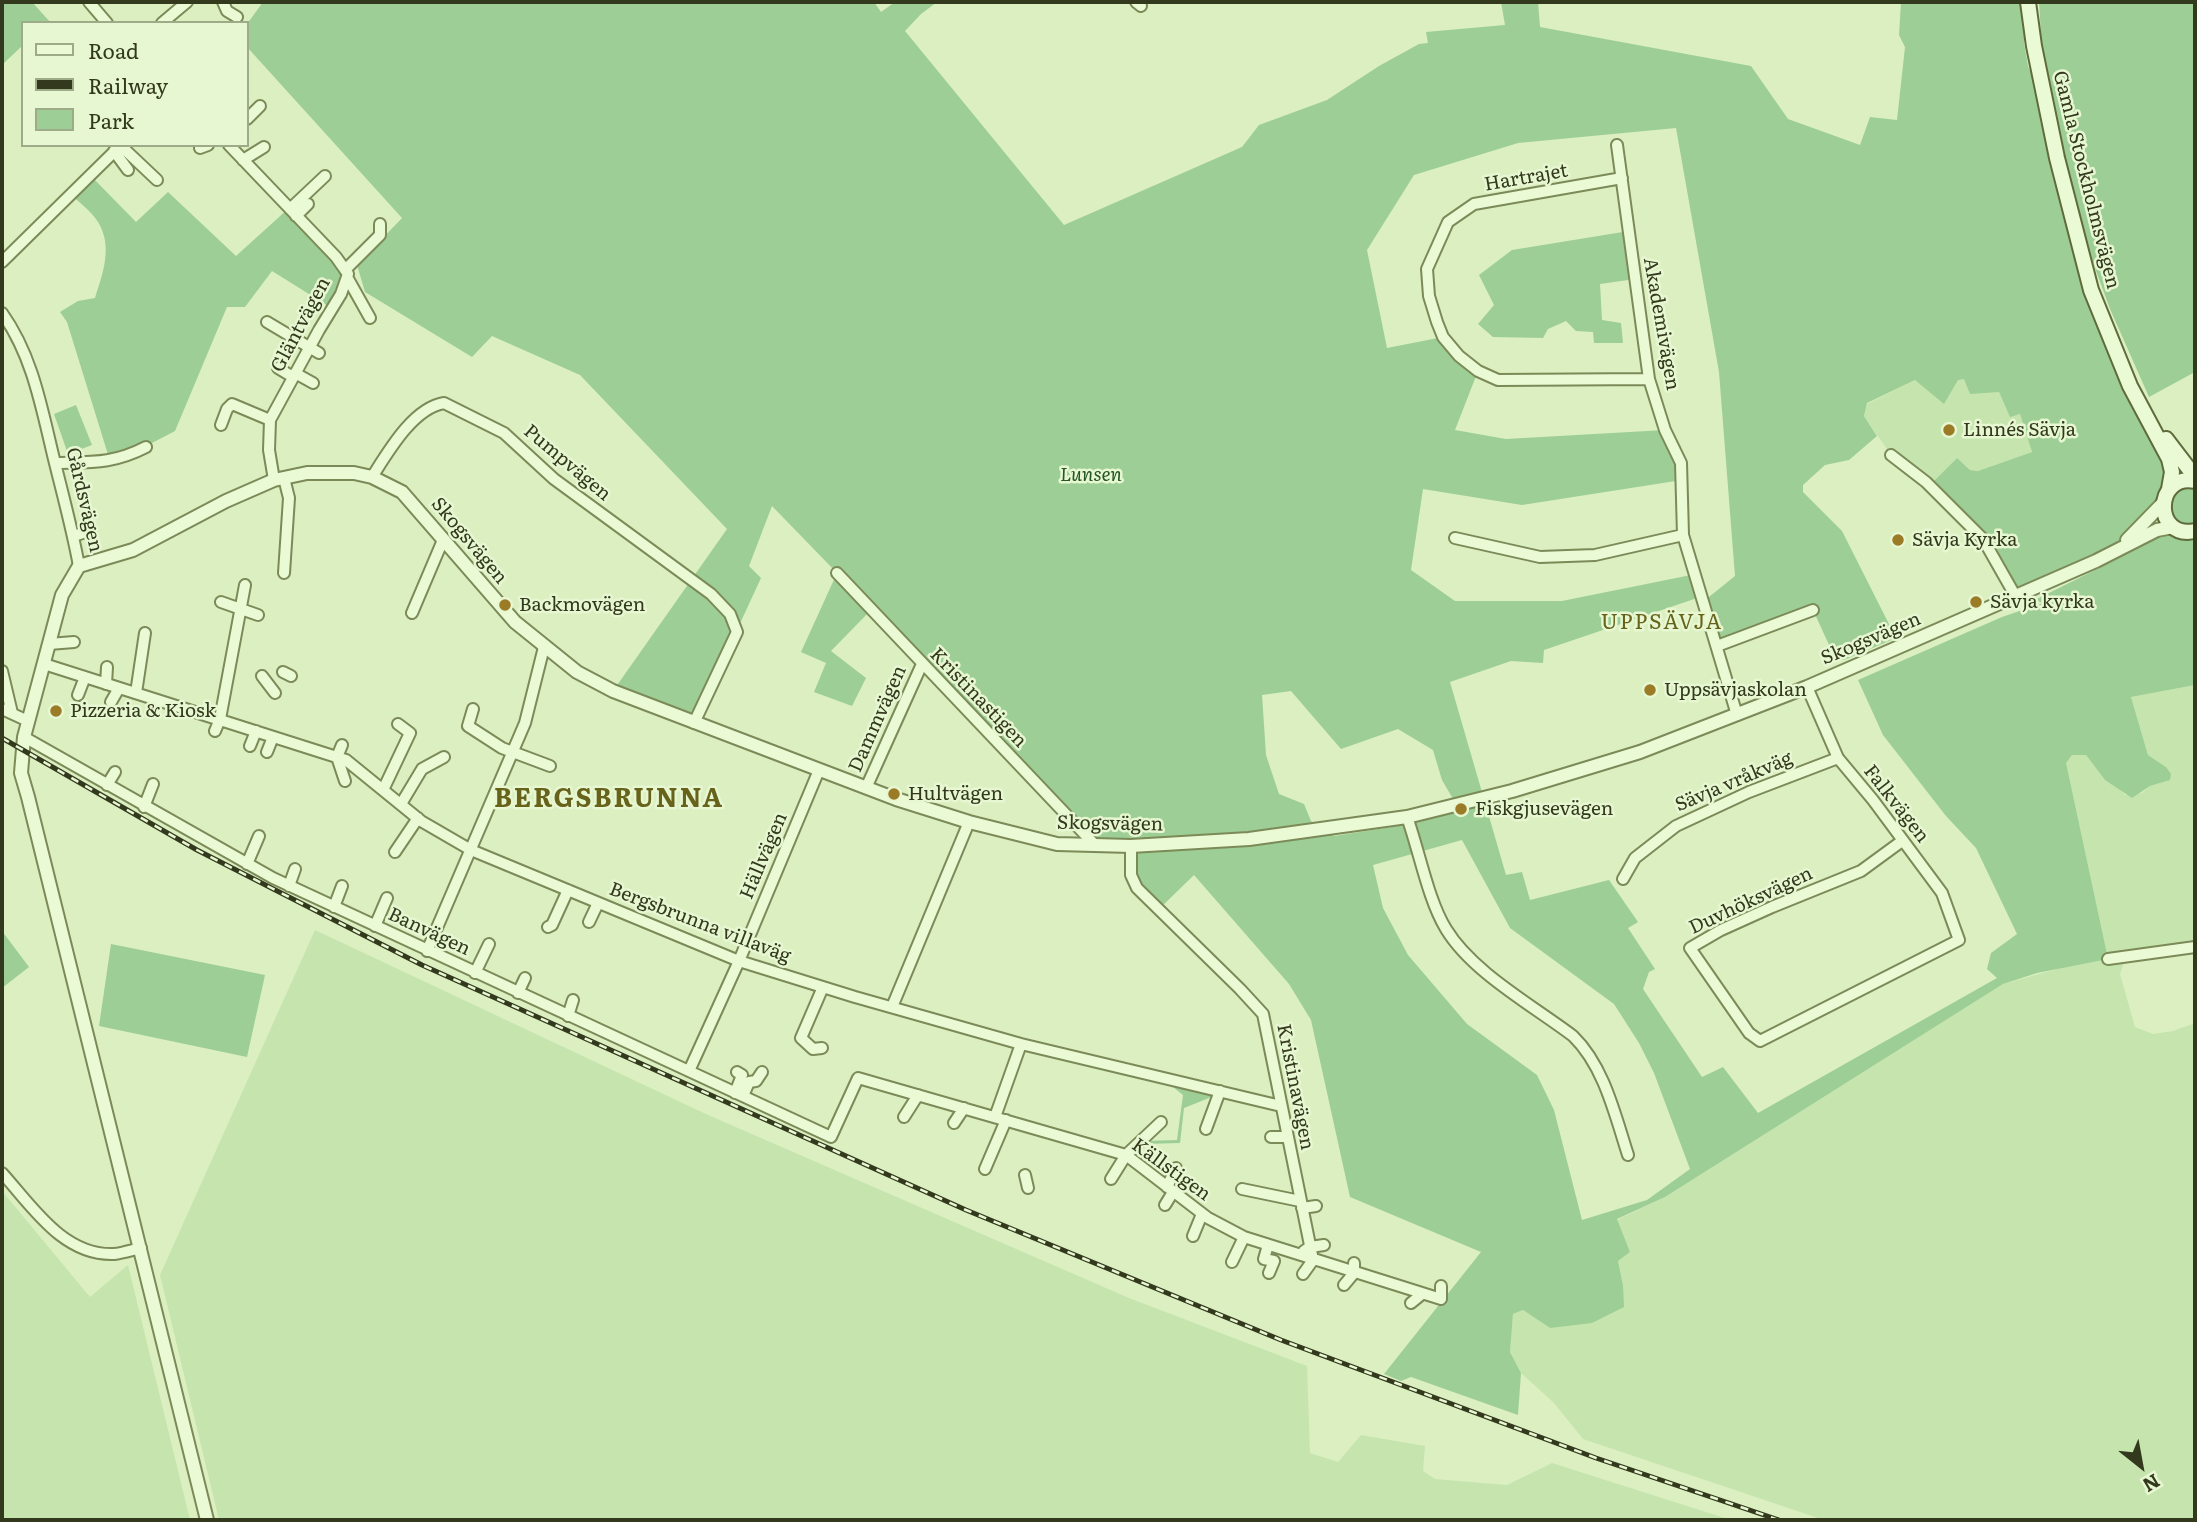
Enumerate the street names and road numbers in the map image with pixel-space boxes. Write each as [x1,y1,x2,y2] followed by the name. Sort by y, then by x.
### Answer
[2048,69,2124,291] street label: Gamla Stockholmsvägen
[1482,159,1570,197] street label: Hartrajet
[1638,256,1684,392] street label: Akademivägen
[267,274,335,376] street label: Gläntvägen
[519,420,615,506] street label: Pumpvägen
[61,445,107,555] street label: Gårdsvägen
[426,493,512,589] street label: Skogsvägen
[1818,608,1924,670] street label: Skogsvägen
[925,643,1031,753] street label: Kristinastigen
[844,662,912,776] street label: Dammvägen
[1672,747,1796,817] street label: Sävja vråkväg
[1858,760,1934,848] street label: Falkvägen
[736,809,792,903] street label: Hällvägen
[1057,812,1163,836] street label: Skogsvägen
[1686,862,1816,940] street label: Duvhöksvägen
[606,878,794,968] street label: Bergsbrunna villaväg
[384,903,474,961] street label: Banvägen
[1272,1022,1318,1152] street label: Kristinavägen
[1127,1134,1215,1206] street label: Källstigen

